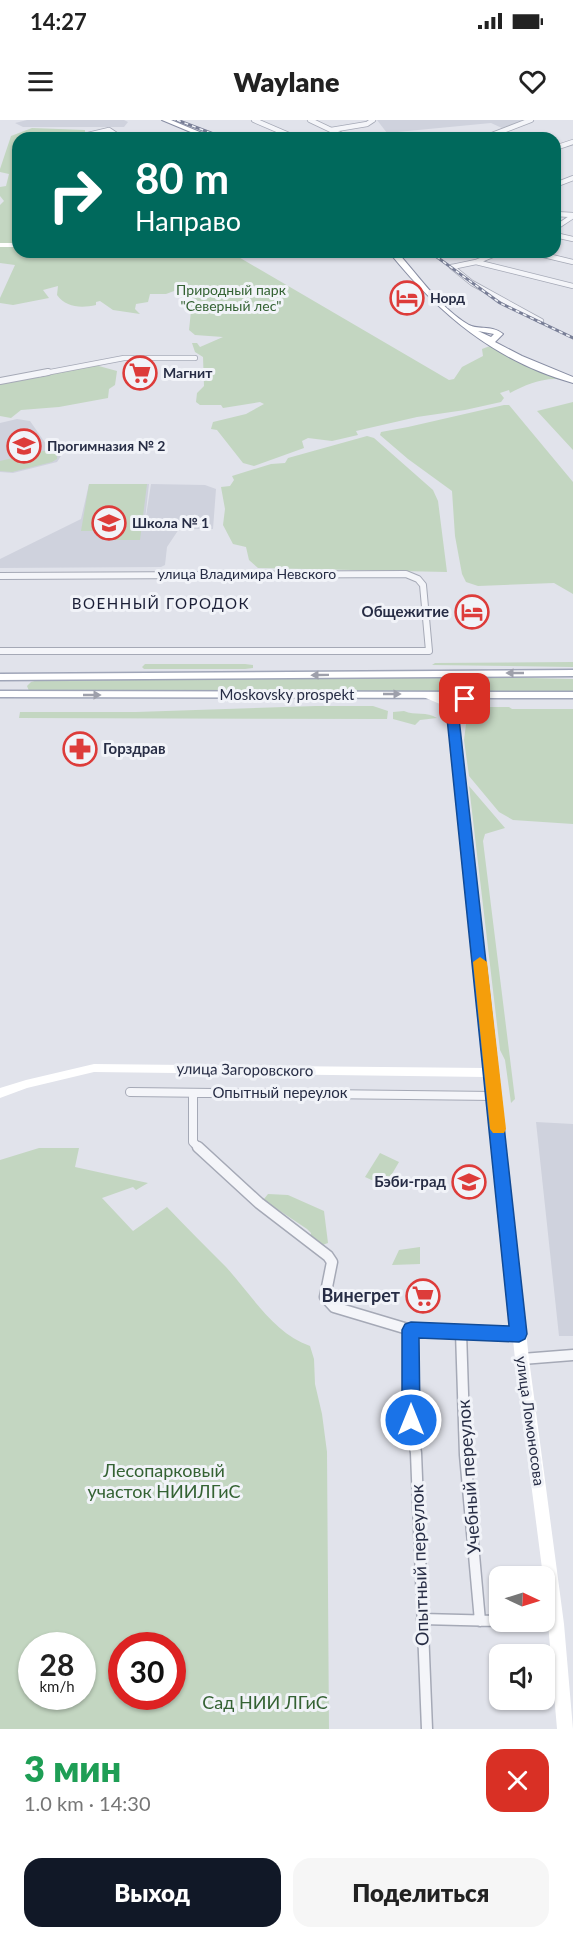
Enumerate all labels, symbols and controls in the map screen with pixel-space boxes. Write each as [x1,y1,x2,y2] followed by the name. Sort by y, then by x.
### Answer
[30,8,87,35] text: 14:27
[24,65,57,98] icon: menu
[234,65,339,98] text: Waylane
[516,65,549,98] icon: heart
[135,153,229,203] text: 80 m
[36,156,114,234] icon: right
[135,204,241,237] text: Направо
[389,280,425,316] hotel icon: Норд
[176,281,287,314] park label: Природный парк "Северный лес"
[430,289,465,306] place label: Норд
[122,355,158,391] supermarket icon: Магнит
[163,364,213,381] place label: Магнит
[6,428,42,464] school or university icon: Прогимназия № 2
[47,437,165,454] place label: Прогимназия № 2
[91,505,127,541] school or university icon: Школа № 1
[132,514,209,531] place label: Школа № 1
[158,565,336,582] street label: улица Владимира Невского
[72,594,250,612] district label: ВОЕННЫЙ ГОРОДОК
[454,594,490,630] hotel icon: Общежитие
[362,602,449,620] place label: Общежитие
[505,668,524,678] one-way arrow
[310,670,329,680] one-way arrow
[439,673,490,724] pin
[448,682,481,715] icon: arrive
[220,685,355,703] street label: Moskovsky prospekt
[382,689,401,699] one-way arrow
[82,690,101,700] one-way arrow
[62,731,98,767] pharmacy icon: Горздрав
[103,739,166,757] place label: Горздрав
[176,1059,314,1079] street label: улица Загоровского
[212,1083,348,1101] street label: Опытный переулок
[451,1164,487,1200] school or university icon: Бэби-град
[374,1172,446,1190] place label: Бэби-град
[405,1278,441,1314] supermarket icon: Винегрет
[321,1284,401,1306] place label: Винегрет
[513,1355,549,1487] street label: улица Ломоносова
[379,1388,443,1452] position arrow
[452,1398,484,1555] street label: Учебный переулок
[87,1459,241,1502] park label: Лесопарковый участок НИИЛГиС
[405,1483,433,1646] street label: Опытный переулок
[489,1566,555,1632] north arrow
[489,1566,555,1710] map controls
[108,1632,186,1710] speed limit sign: 30
[489,1644,555,1710] button: sound
[40,1646,74,1682] text: 28
[39,1677,75,1695] text: km/h
[202,1691,328,1713] park label: Сад НИИ ЛГиС
[24,1746,121,1790] text: 3 мин
[486,1749,549,1812] button: close
[24,1791,151,1815] text: 1.0 km · 14:30
[24,1858,281,1927] button: Выход
[293,1858,549,1927] button: Поделиться

